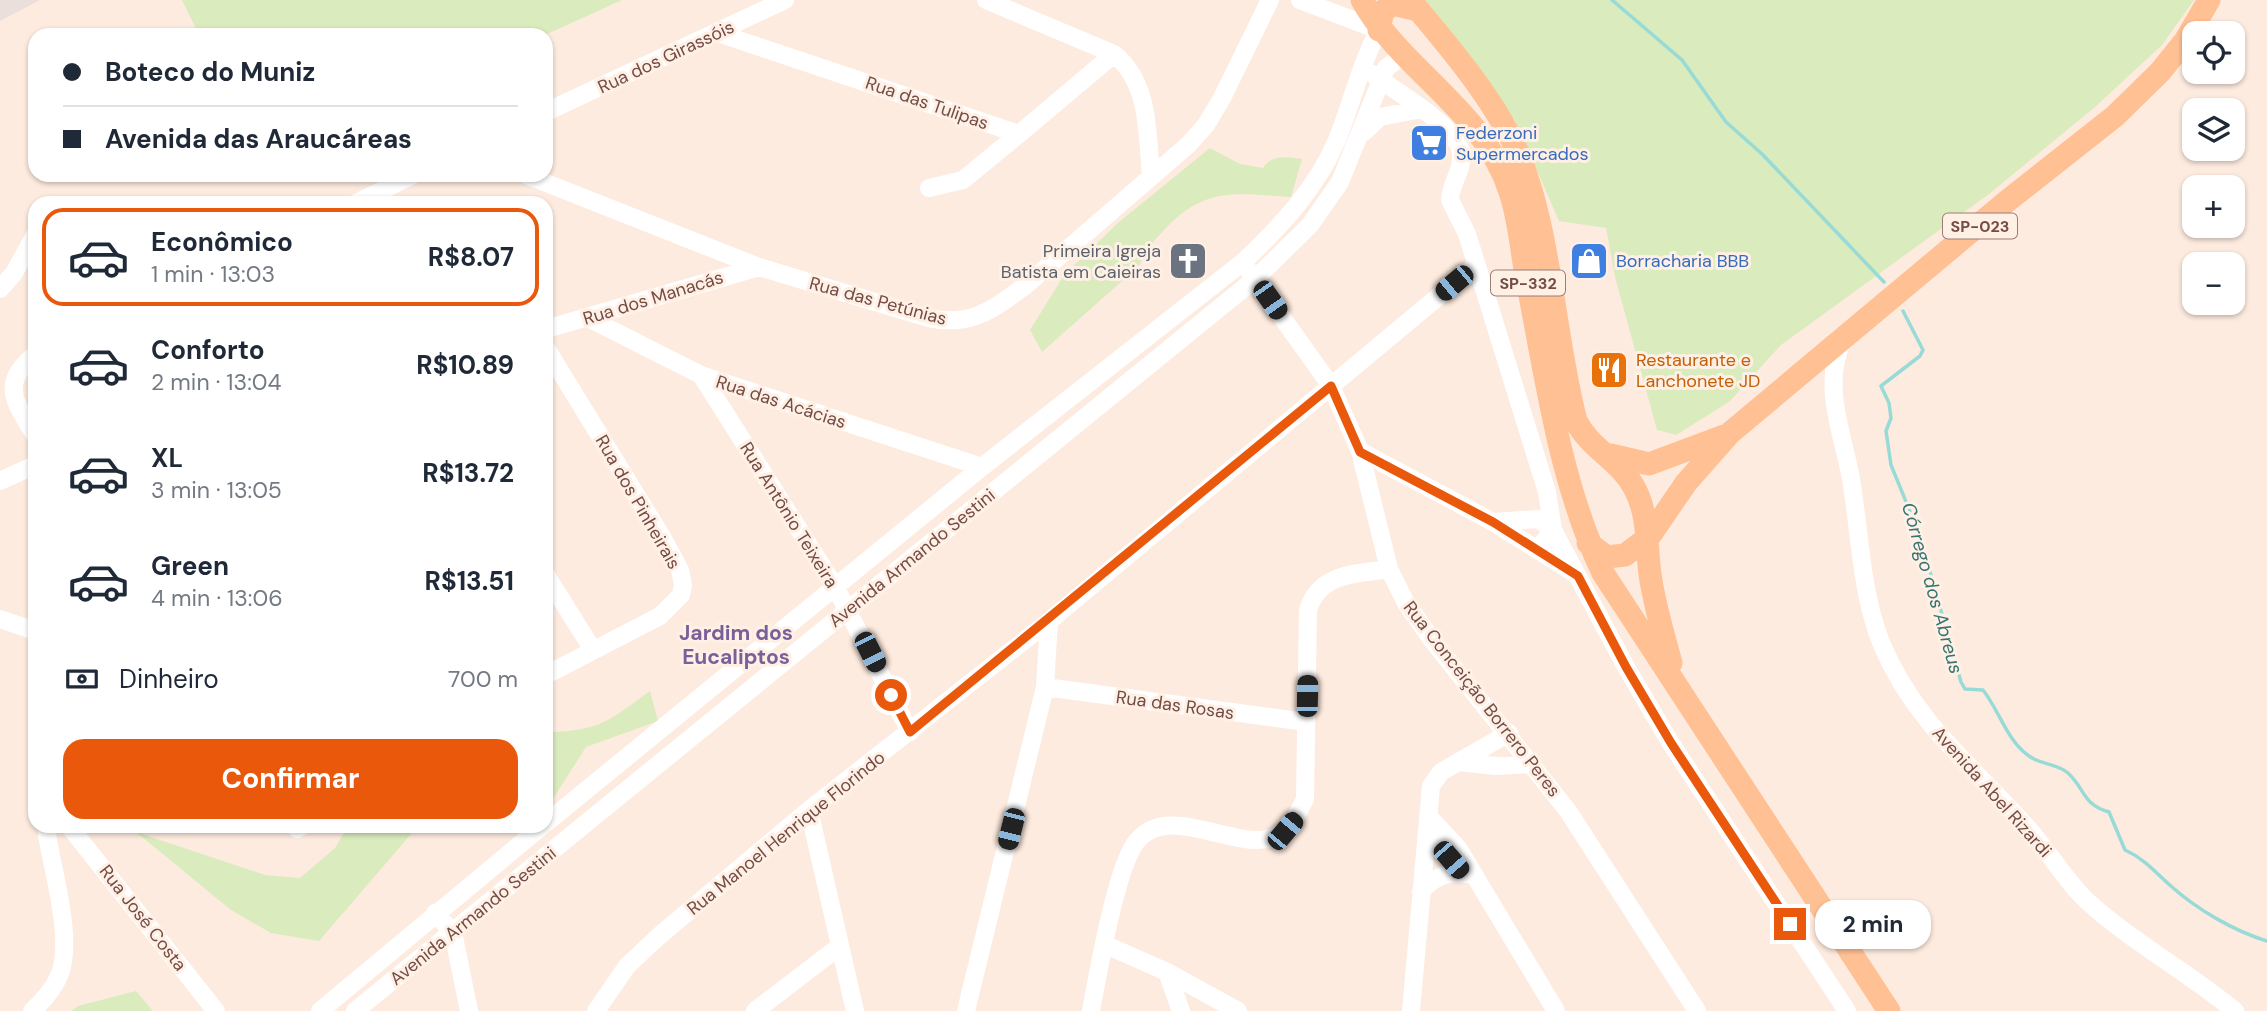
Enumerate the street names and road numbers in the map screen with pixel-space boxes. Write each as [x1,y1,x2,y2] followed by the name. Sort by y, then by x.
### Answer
[594,15,738,99] street label: Rua dos Girassóis
[862,71,992,135] street label: Rua das Tulipas
[1943,214,2017,238] road number: SP-023
[580,265,726,331] street label: Rua dos Manacás
[1491,270,1565,296] road number: SP-332
[807,271,949,331] street label: Rua das Petúnias
[713,370,849,434] street label: Rua das Acácias
[590,431,686,573] street label: Rua dos Pinheirais
[734,437,844,593] street label: Rua Antônio Teixeira
[824,483,1000,633] street label: Avenida Armando Sestini
[1398,596,1566,802] street label: Rua Conceição Borrero Peres
[1114,685,1236,725] street label: Rua das Rosas
[1927,722,2057,862] street label: Avenida Abel Rizardi
[682,745,890,921] street label: Rua Manoel Henrique Florindo
[385,841,561,991] street label: Avenida Armando Sestini
[94,860,192,976] street label: Rua José Costa

